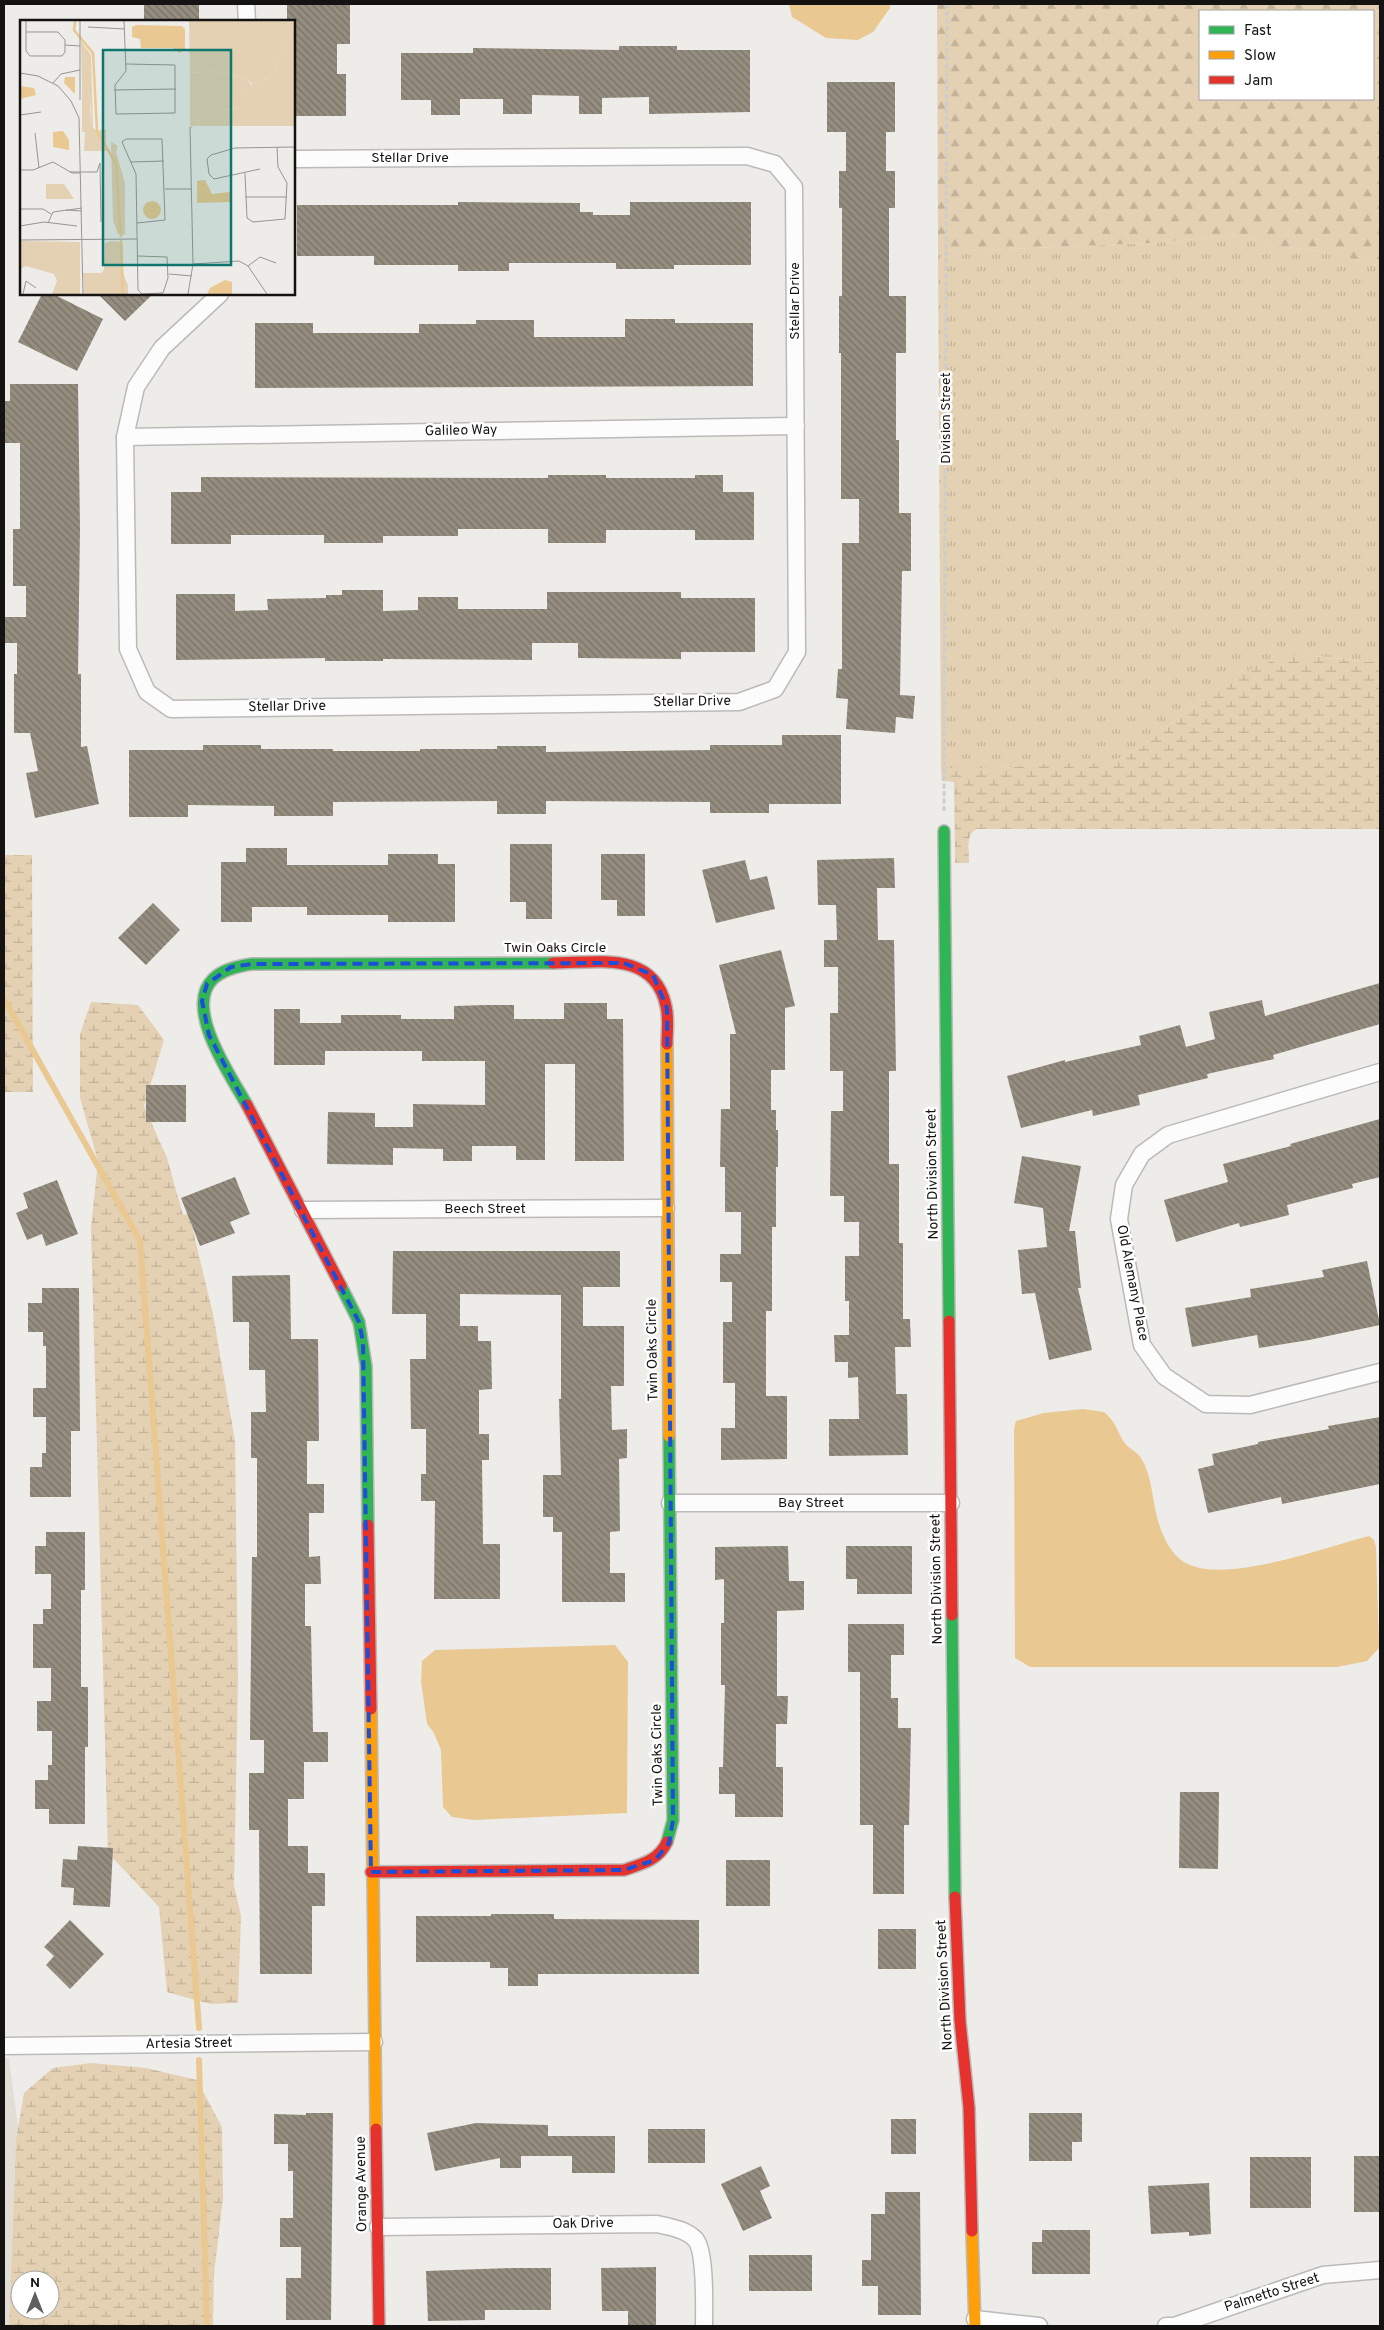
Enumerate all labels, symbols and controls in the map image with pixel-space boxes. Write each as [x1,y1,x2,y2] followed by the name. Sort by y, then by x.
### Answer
[1199,10,1374,100] legend
[20,20,295,295] inset map
[1244,22,1272,41] text: Fast
[1244,47,1276,66] text: Slow
[1244,72,1273,91] text: Jam
[371,150,449,167] street label: Stellar Drive
[787,262,804,340] street label: Stellar Drive
[938,372,955,464] street label: Division Street
[425,422,497,440] street label: Galileo Way
[653,693,731,711] street label: Stellar Drive
[248,698,326,716] street label: Stellar Drive
[504,940,606,957] street label: Twin Oaks Circle
[923,1108,943,1240] street label: North Division Street
[444,1201,526,1218] street label: Beech Street
[1112,1223,1152,1343] street label: Old Alemany Place
[644,1299,662,1401] street label: Twin Oaks Circle
[778,1495,844,1512] street label: Bay Street
[927,1513,947,1645] street label: North Division Street
[649,1704,667,1806] street label: Twin Oaks Circle
[933,1919,957,2051] street label: North Division Street
[145,2035,233,2053] street label: Artesia Street
[353,2136,371,2232] street label: Orange Avenue
[552,2215,614,2233] street label: Oak Drive
[10,2270,60,2320] north arrow
[1222,2270,1322,2316] street label: Palmetto Street
[30,2275,40,2292] text: N

